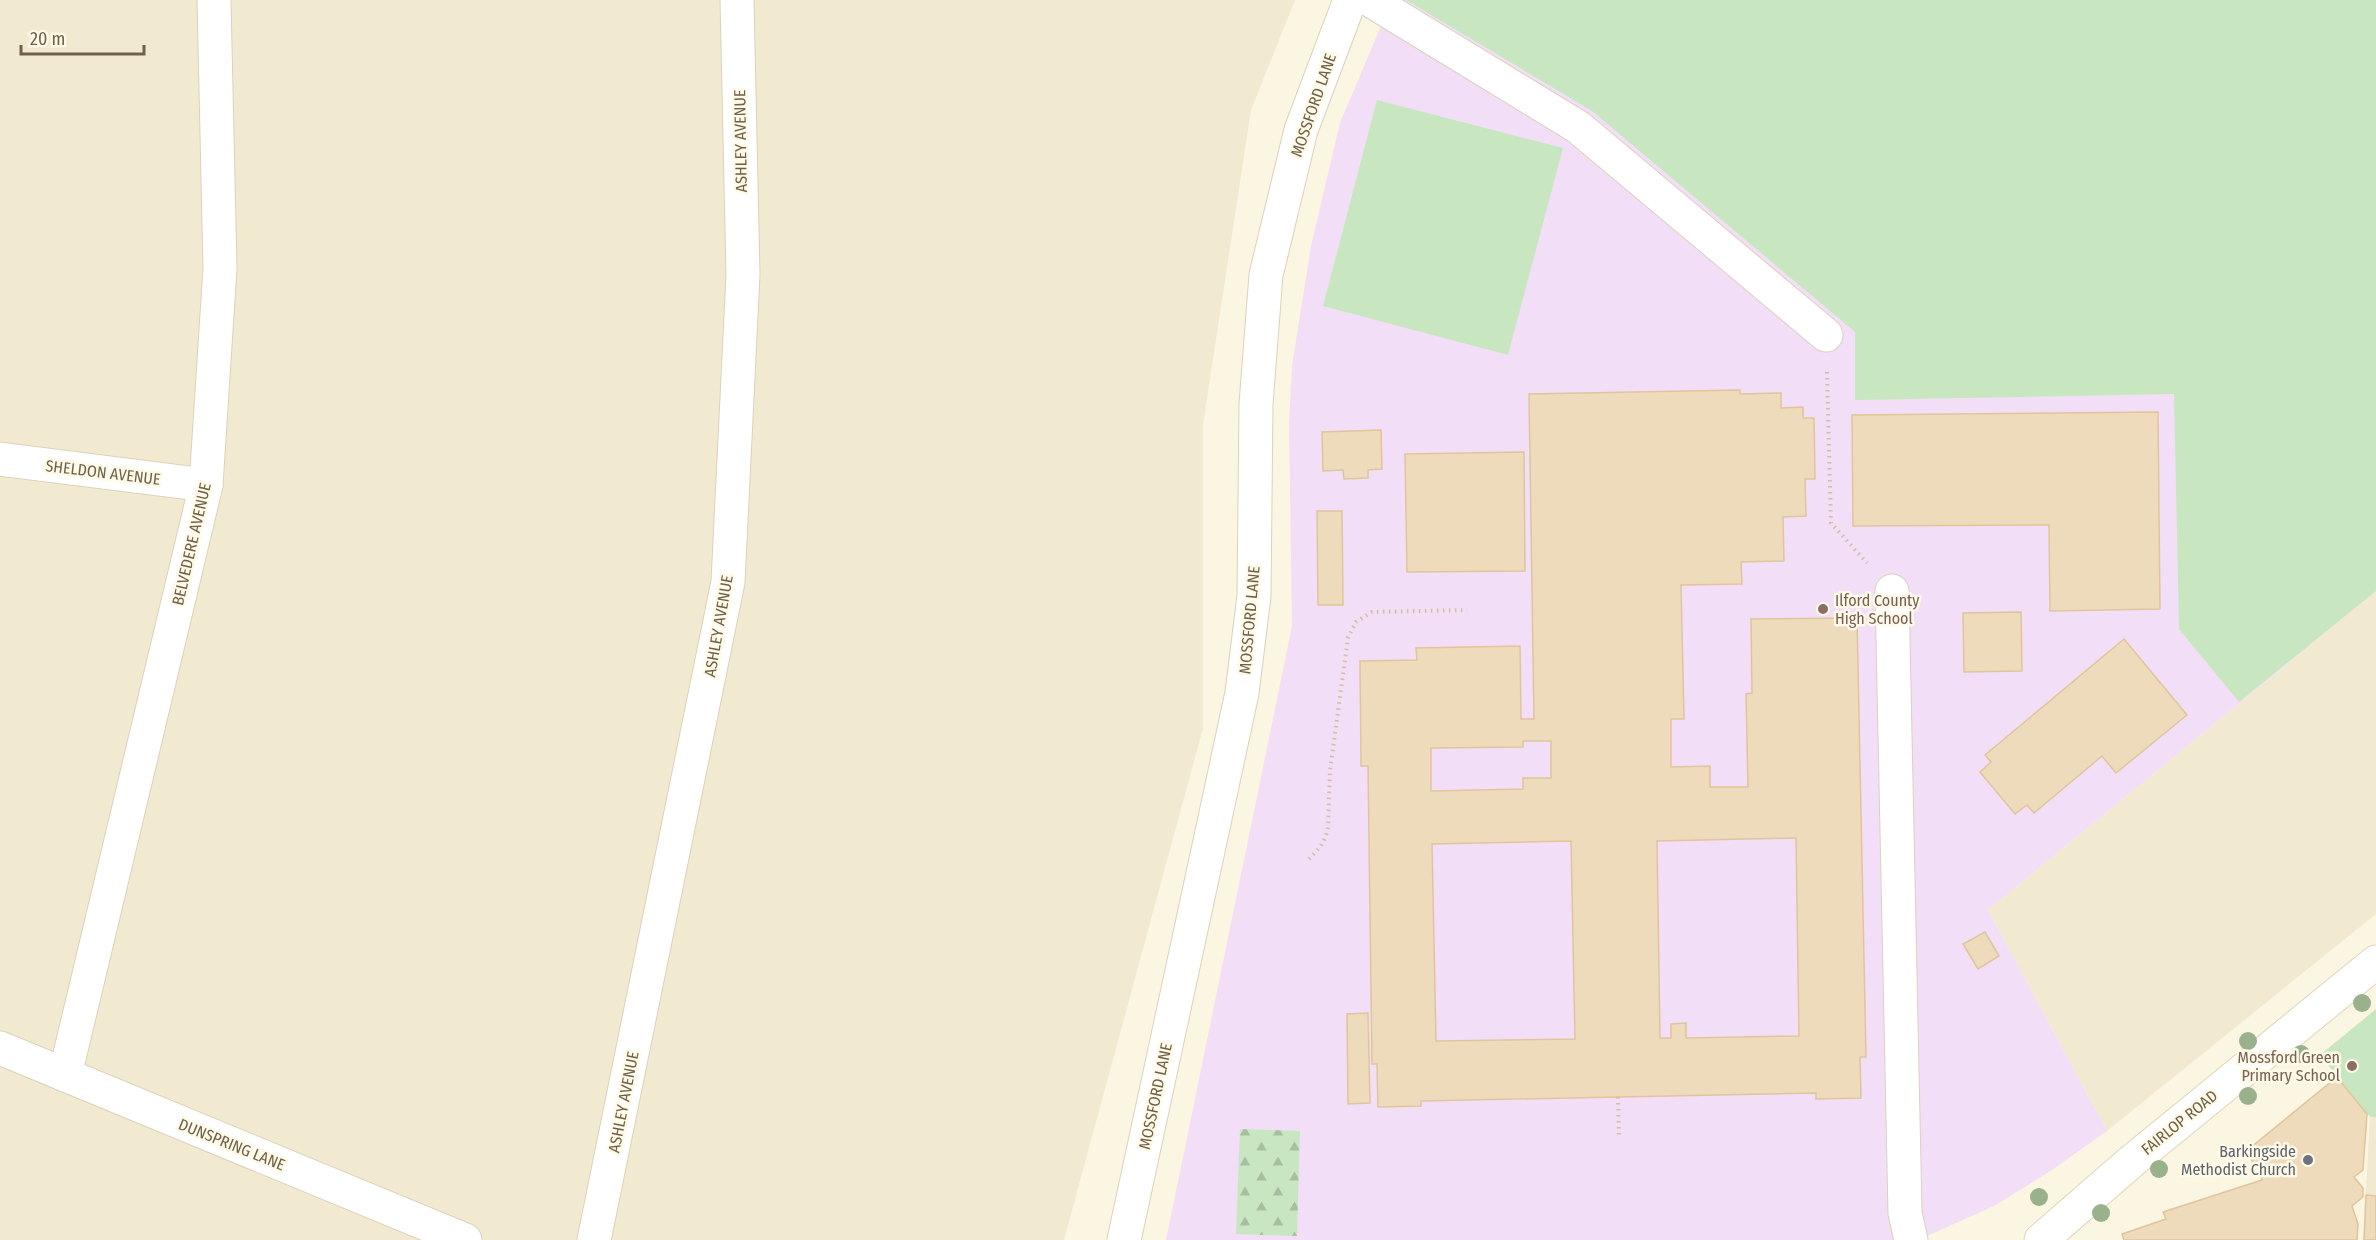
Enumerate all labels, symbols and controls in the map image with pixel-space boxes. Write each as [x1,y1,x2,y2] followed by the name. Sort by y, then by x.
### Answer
[21,18,144,56] scale bar
[30,28,65,50] text: 20 m
[1287,51,1340,159] street label: MOSSFORD LANE
[730,89,751,193] street label: ASHLEY AVENUE
[44,456,161,489] street label: SHELDON AVENUE
[168,481,215,607] street label: BELVEDERE AVENUE
[1235,565,1264,675] street label: MOSSFORD LANE
[700,574,737,678] street label: ASHLEY AVENUE
[1835,591,1920,628] place label: Ilford County High School
[1816,602,1830,616] marker: Ilford County High School
[1135,1041,1176,1151] street label: MOSSFORD LANE
[2238,1048,2340,1085] place label: Mossford Green Primary School
[604,1050,643,1154] street label: ASHLEY AVENUE
[2345,1059,2359,1073] marker: Mossford Green Primary School
[2137,1086,2221,1159] street label: FAIRLOP ROAD
[176,1114,288,1174] street label: DUNSPRING LANE
[2181,1142,2296,1179] place label: Barkingside Methodist Church
[2301,1153,2315,1167] marker: Barkingside Methodist Church

